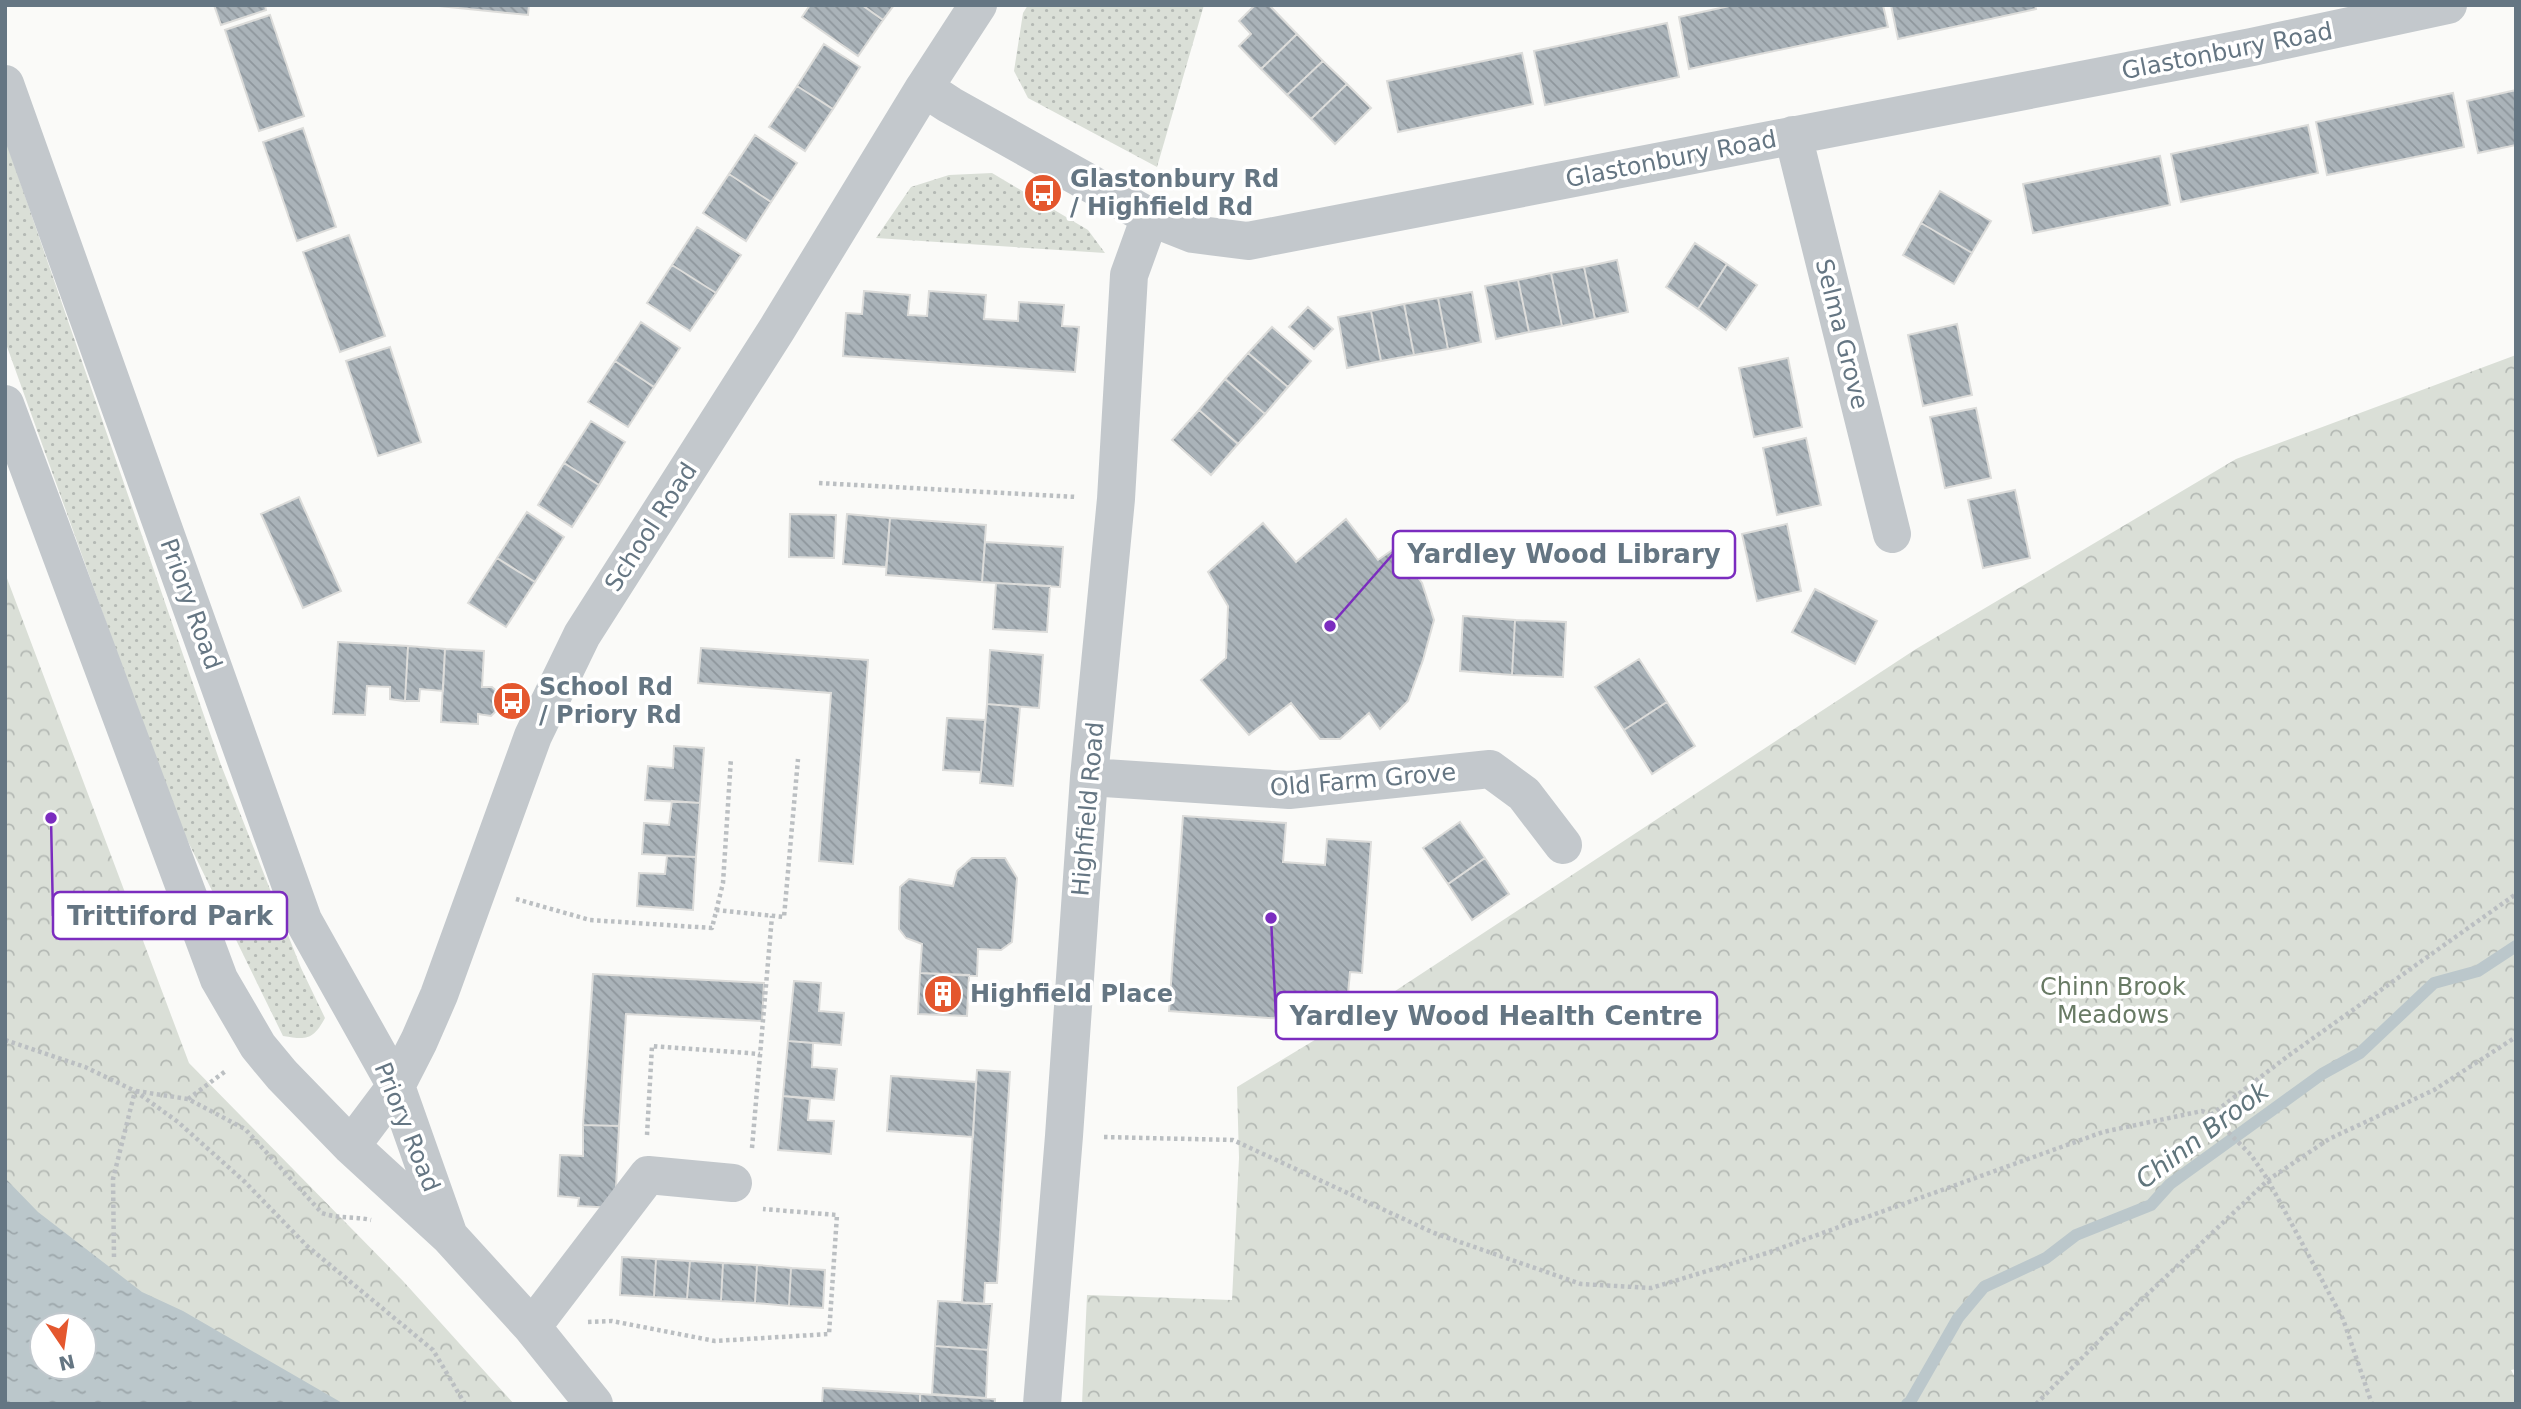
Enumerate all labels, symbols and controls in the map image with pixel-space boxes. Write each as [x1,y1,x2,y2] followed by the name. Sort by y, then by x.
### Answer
[2119,17,2335,85] street label: Glastonbury Road
[1563,125,1779,193] street label: Glastonbury Road
[1070,165,1279,221] place label: Glastonbury Rd / Highfield Rd
[1022,172,1064,214] bus stop icon: Glastonbury Rd / Highfield Rd
[1810,256,1874,412] street label: Selma Grove
[599,458,703,596] street label: School Road
[1393,531,1735,578] callout: Yardley Wood Library
[154,535,228,673] street label: Priory Road
[1406,539,1721,569] text: Yardley Wood Library
[539,673,682,729] place label: School Rd / Priory Rd
[491,680,533,722] bus stop icon: School Rd / Priory Rd
[1066,721,1110,897] street label: Highfield Road
[1269,758,1457,802] street label: Old Farm Grove
[53,892,287,939] callout: Trittiford Park
[67,901,274,931] text: Trittiford Park
[922,973,964,1015] building icon: Highfield Place
[2040,973,2186,1029] park label: Chinn Brook Meadows
[970,980,1173,1008] place label: Highfield Place
[1276,992,1717,1039] callout: Yardley Wood Health Centre
[1288,1001,1703,1031] text: Yardley Wood Health Centre
[368,1058,446,1196] street label: Priory Road
[2130,1075,2275,1195] water label: Chinn Brook
[28,1311,98,1381] north arrow
[57,1350,77,1375] text: N

